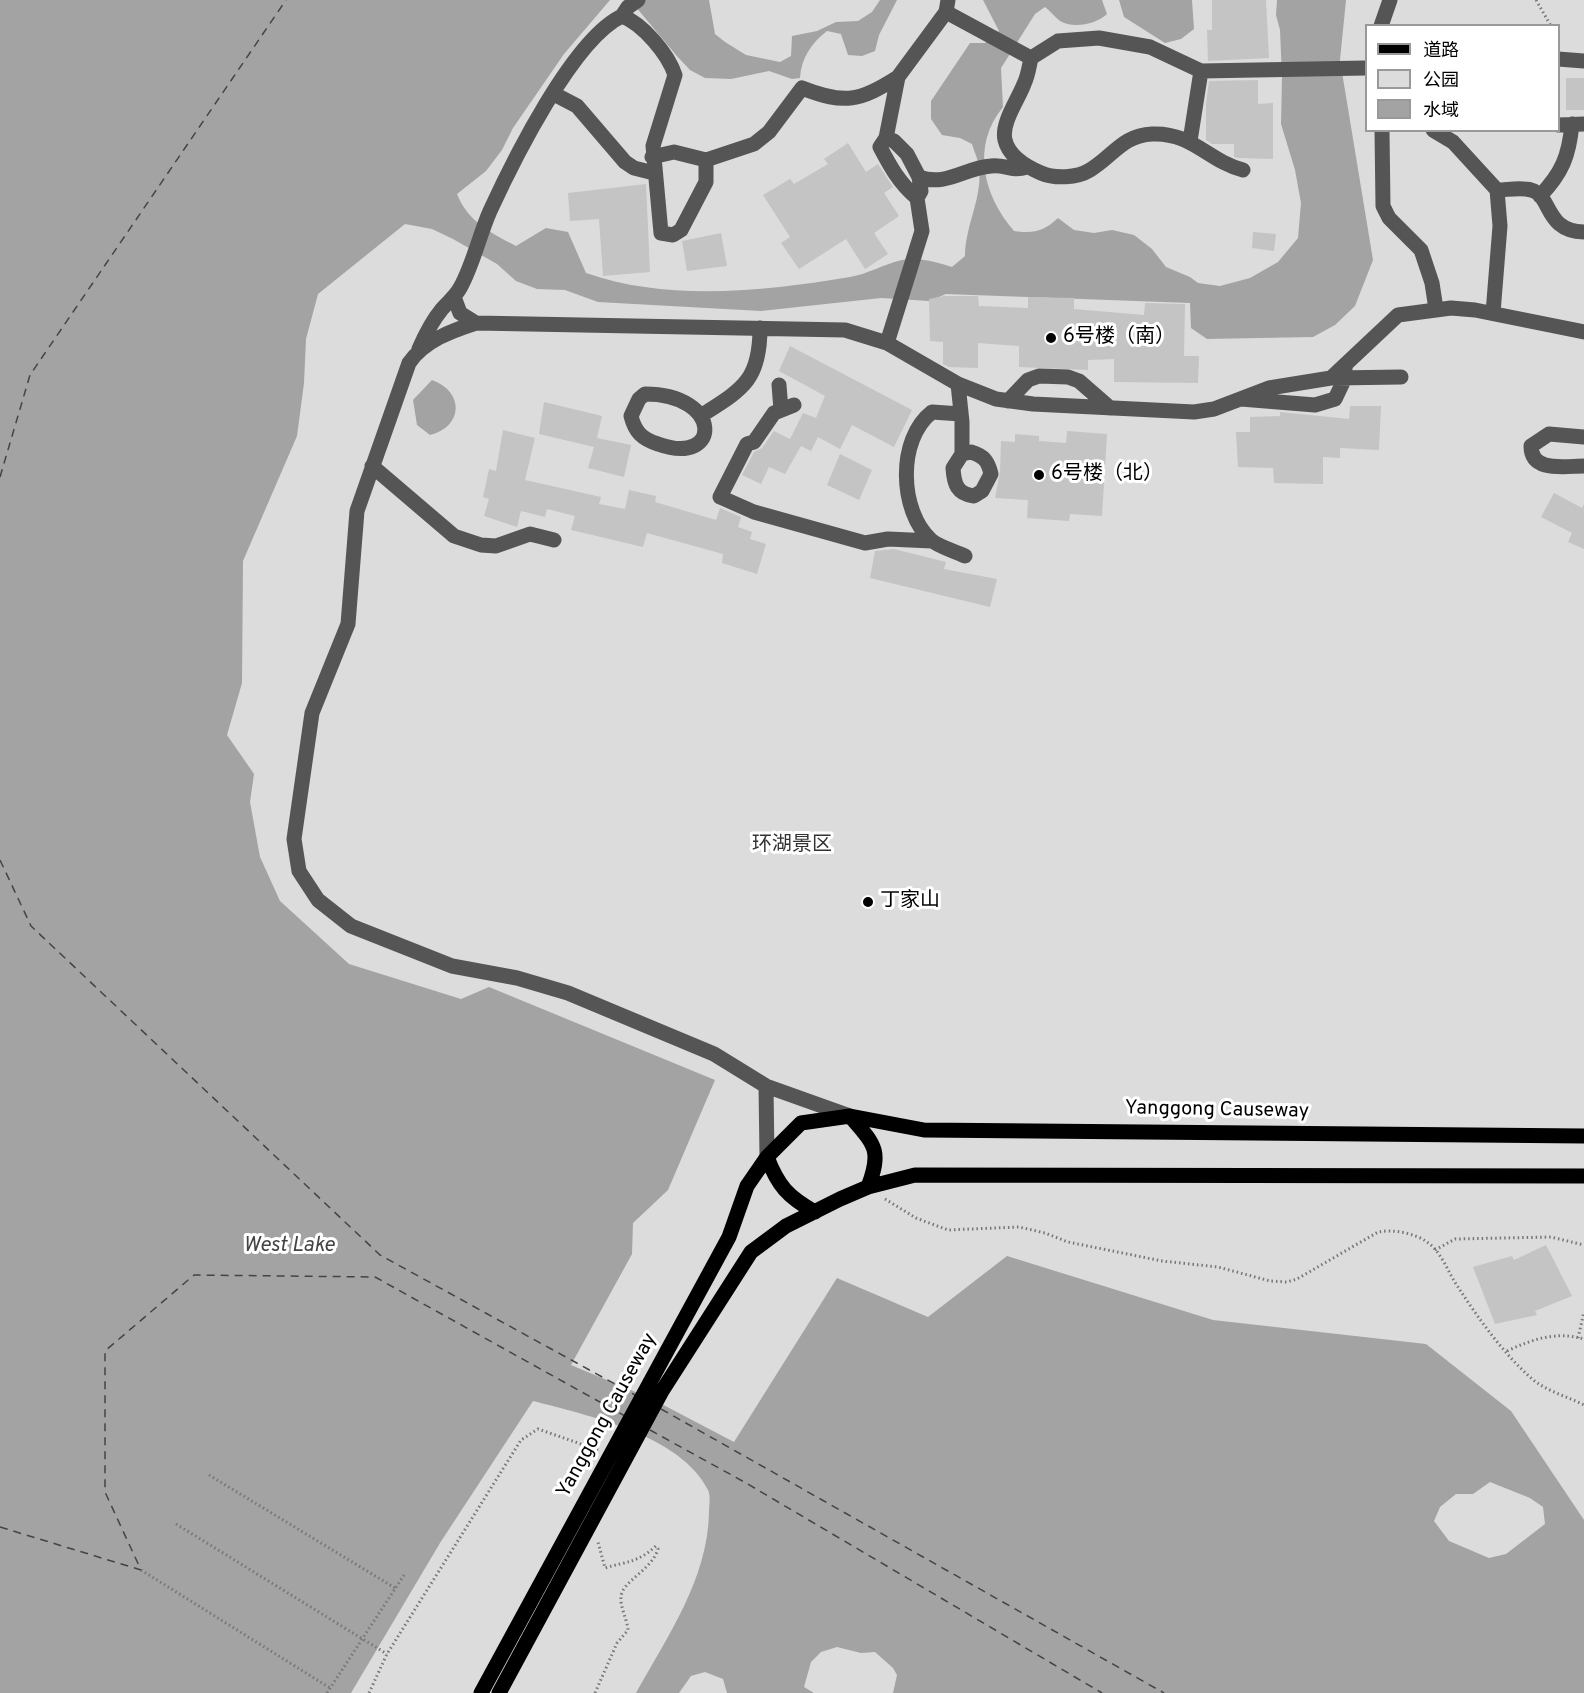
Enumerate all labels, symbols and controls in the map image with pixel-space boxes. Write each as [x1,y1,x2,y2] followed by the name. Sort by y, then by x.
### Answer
[1365,24,1560,132] legend
[1423,40,1459,63] text: 道路
[1423,70,1459,93] text: 公园
[1423,100,1459,123] text: 水域
[1063,326,1175,350] place label: 6号楼（南）
[1044,331,1058,345] marker: 6号楼（南）
[1051,463,1163,487] place label: 6号楼（北）
[1032,468,1046,482] marker: 6号楼（北）
[752,834,832,858] park label: 环湖景区
[880,890,940,914] place label: 丁家山
[861,895,875,909] marker: 丁家山
[1125,1097,1309,1125] street label: Yanggong Causeway
[243,1234,335,1260] water label: West Lake
[553,1330,663,1502] street label: Yanggong Causeway

